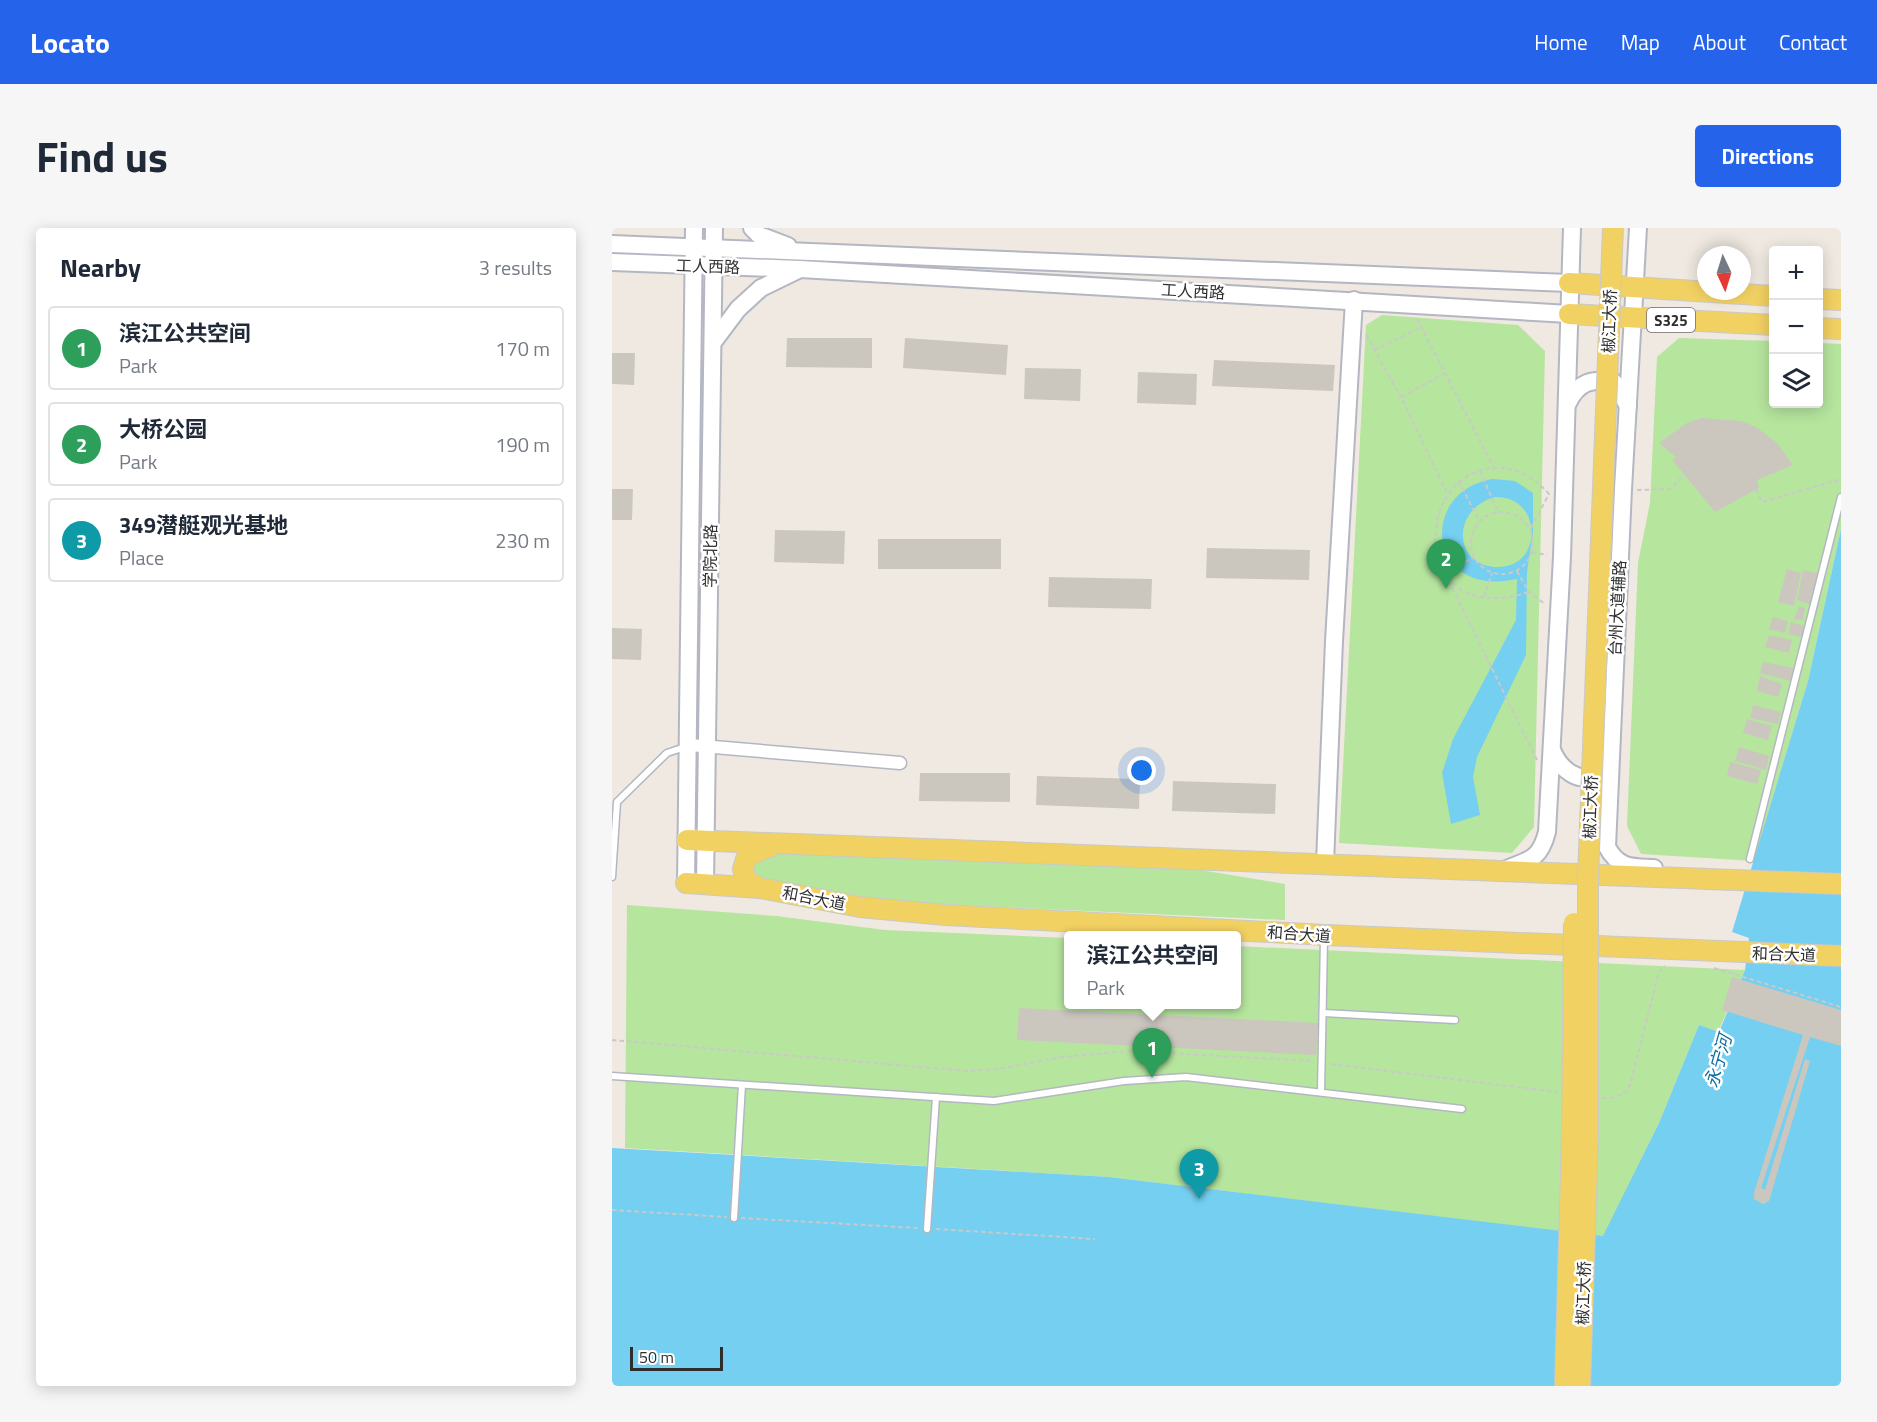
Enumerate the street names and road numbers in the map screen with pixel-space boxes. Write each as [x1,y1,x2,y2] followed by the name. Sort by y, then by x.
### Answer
[676,253,740,279] street label: 工人西路
[1160,277,1226,305] street label: 工人西路
[1596,289,1622,353] street label: 椒江大桥
[1647,308,1695,332] road number: S325
[697,524,723,588] street label: 学院北路
[1603,559,1631,657] street label: 台州大道辅路
[1577,775,1603,839] street label: 椒江大桥
[780,880,848,916] street label: 和合大道
[1266,920,1332,948] street label: 和合大道
[1752,941,1816,967] street label: 和合大道
[1570,1261,1596,1325] street label: 椒江大桥

